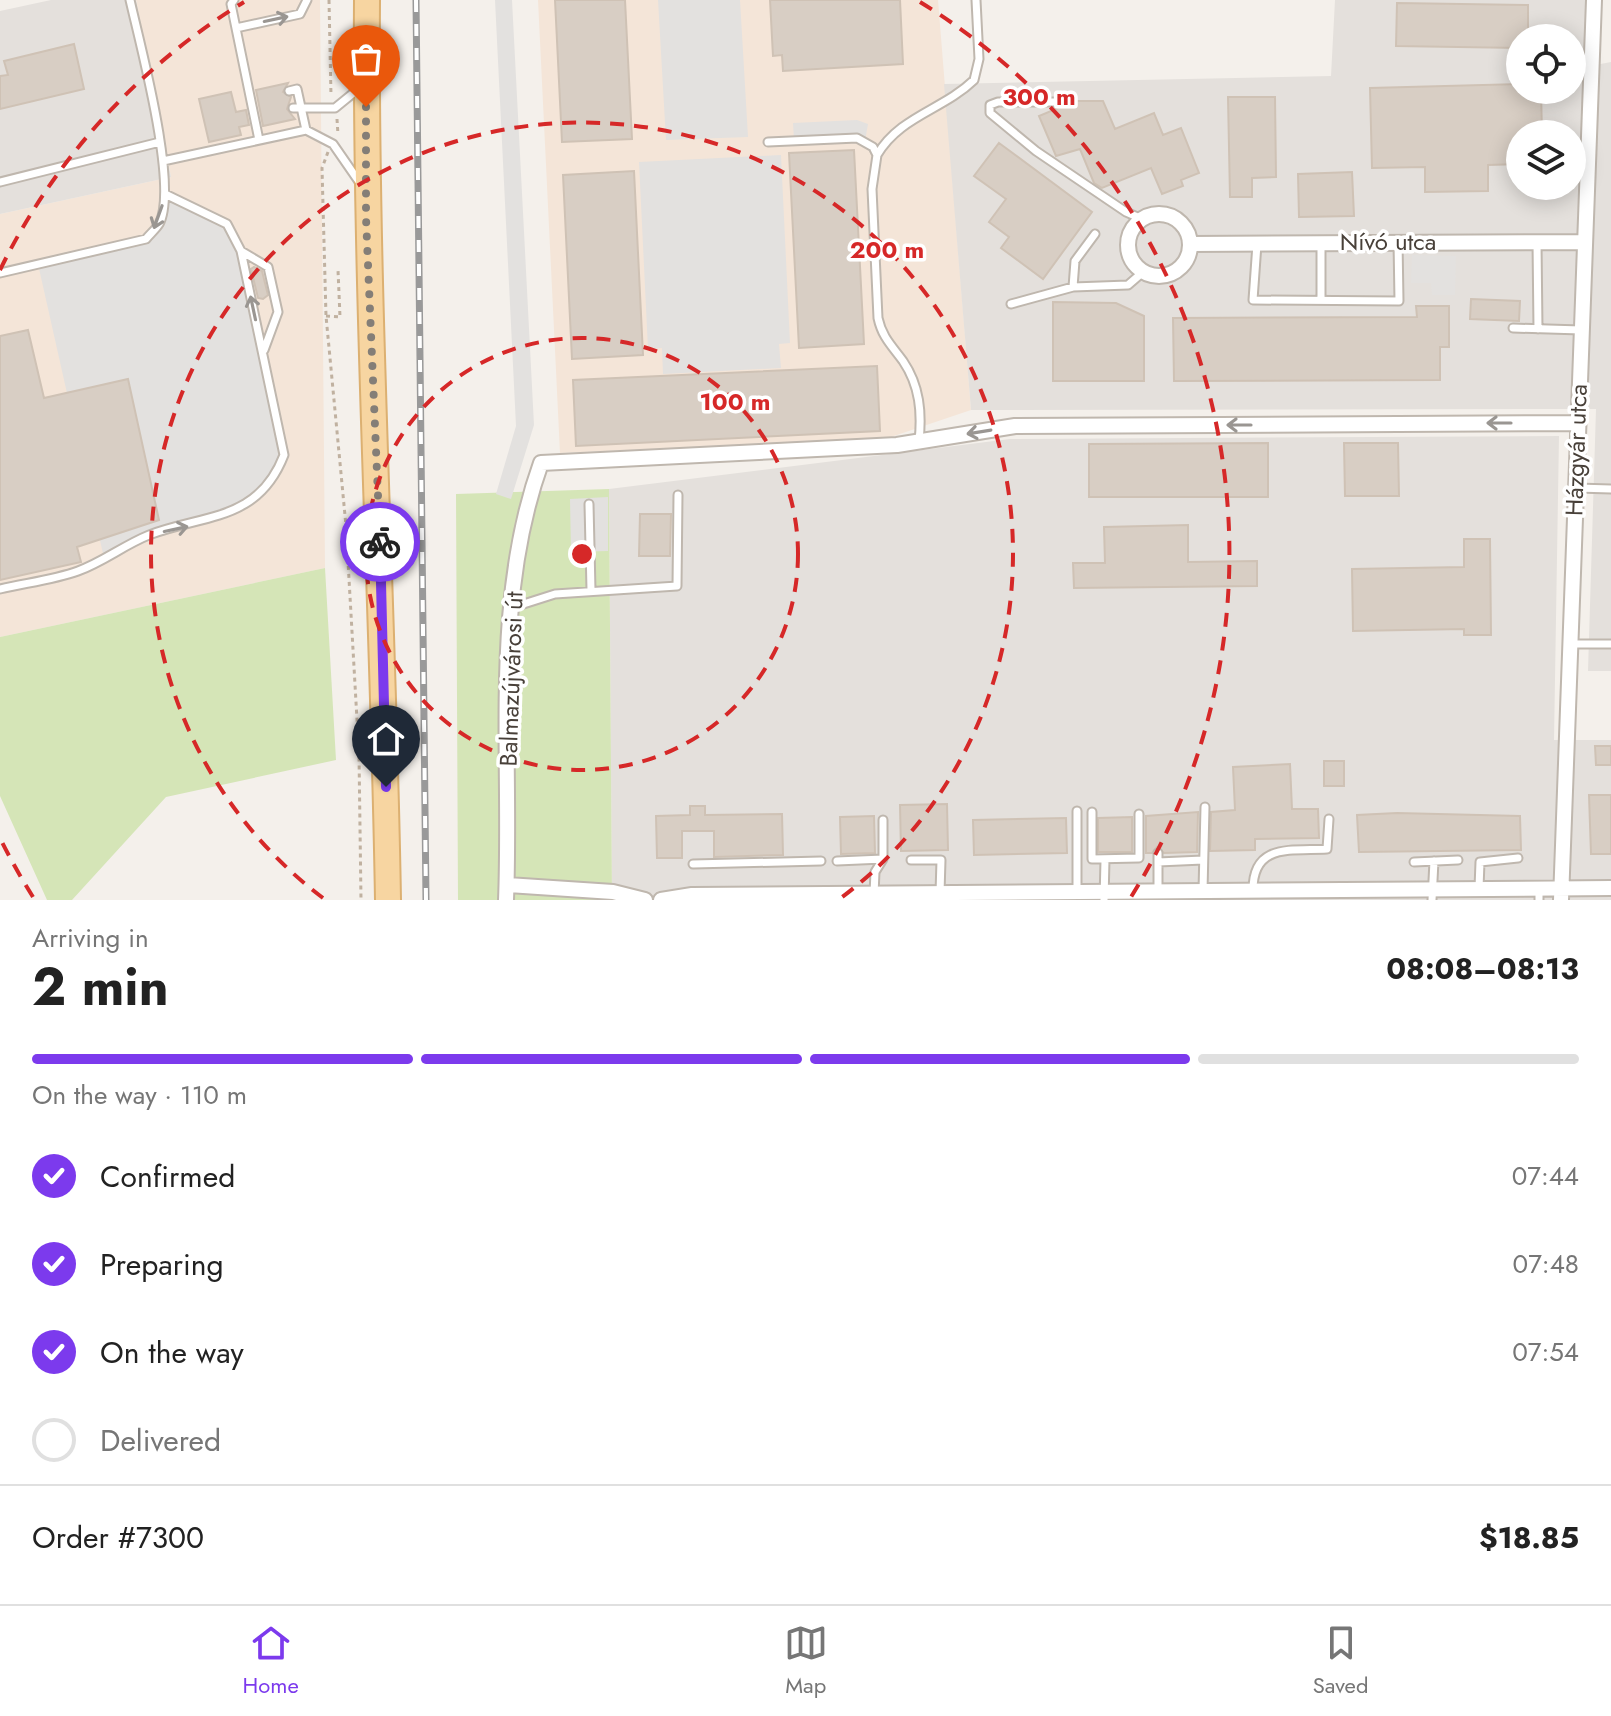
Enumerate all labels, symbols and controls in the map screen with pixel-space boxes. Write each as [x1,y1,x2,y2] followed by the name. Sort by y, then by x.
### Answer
[263,11,288,26] one-way arrow
[1506,24,1586,200] map controls
[1506,24,1586,104] button: locate
[332,25,400,107] pin
[344,37,388,81] icon: bag
[1002,79,1076,114] text: 300 m
[1506,120,1586,200] button: layers
[150,205,165,229] one-way arrow
[1340,224,1436,259] street label: Nívó utca
[850,232,924,267] text: 200 m
[245,296,260,321] one-way arrow
[1556,383,1596,517] street label: Házgyár utca
[700,384,770,419] text: 100 m
[1486,415,1513,431] one-way arrow
[1226,417,1253,433] one-way arrow
[967,425,992,440] one-way arrow
[340,502,420,582] courier
[358,520,402,564] icon: bike
[163,521,188,536] one-way arrow
[568,540,596,568] centre of rings
[490,591,532,767] street label: Balmazújvárosi út
[352,705,420,787] pin
[364,717,408,761] icon: home
[32,919,149,957] text: Arriving in
[1386,947,1579,990] text: 08:08–08:13
[32,949,169,1025] text: 2 min
[32,1076,247,1114] text: On the way · 110 m
[32,1154,76,1198] icon: check
[100,1155,235,1198] text: Confirmed
[1512,1157,1579,1195] text: 07:44
[32,1242,76,1286] icon: check
[100,1243,224,1286] text: Preparing
[1513,1245,1579,1283] text: 07:48
[32,1330,76,1374] icon: check
[100,1331,244,1374] text: On the way
[1512,1333,1579,1371] text: 07:54
[100,1419,221,1462] text: Delivered
[32,1516,204,1559] text: Order #7300
[1479,1516,1579,1559] text: $18.85
[243,1621,299,1701] tab: Home
[784,1621,828,1701] tab: Map
[1313,1621,1368,1701] tab: Saved

